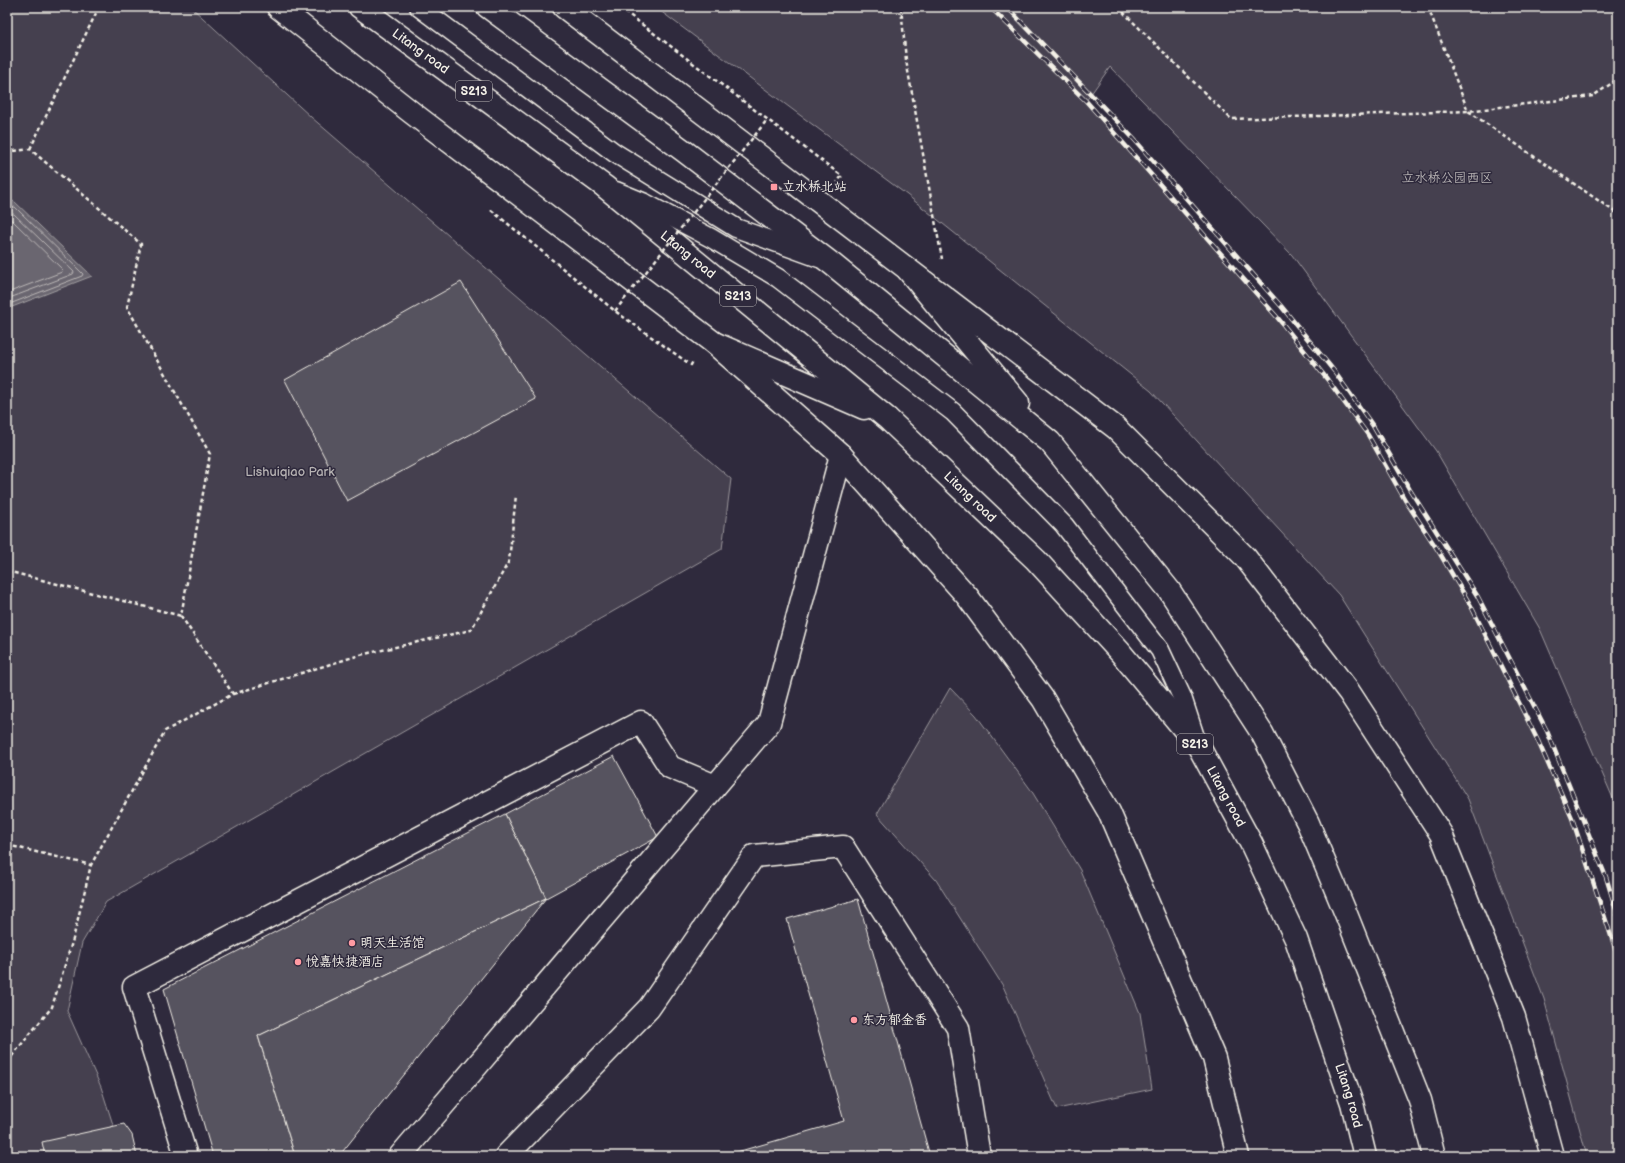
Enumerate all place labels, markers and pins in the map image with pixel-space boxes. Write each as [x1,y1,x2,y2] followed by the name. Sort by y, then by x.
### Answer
[782,179,847,195] place label: 立水桥北站
[769,182,779,192] marker: 立水桥北站
[360,935,425,951] place label: 明天生活馆
[347,938,357,948] marker: 明天生活馆
[306,954,384,970] place label: 悦嘉快捷酒店
[293,957,303,967] marker: 悦嘉快捷酒店
[862,1012,927,1028] place label: 东方郁金香
[849,1015,859,1025] marker: 东方郁金香

